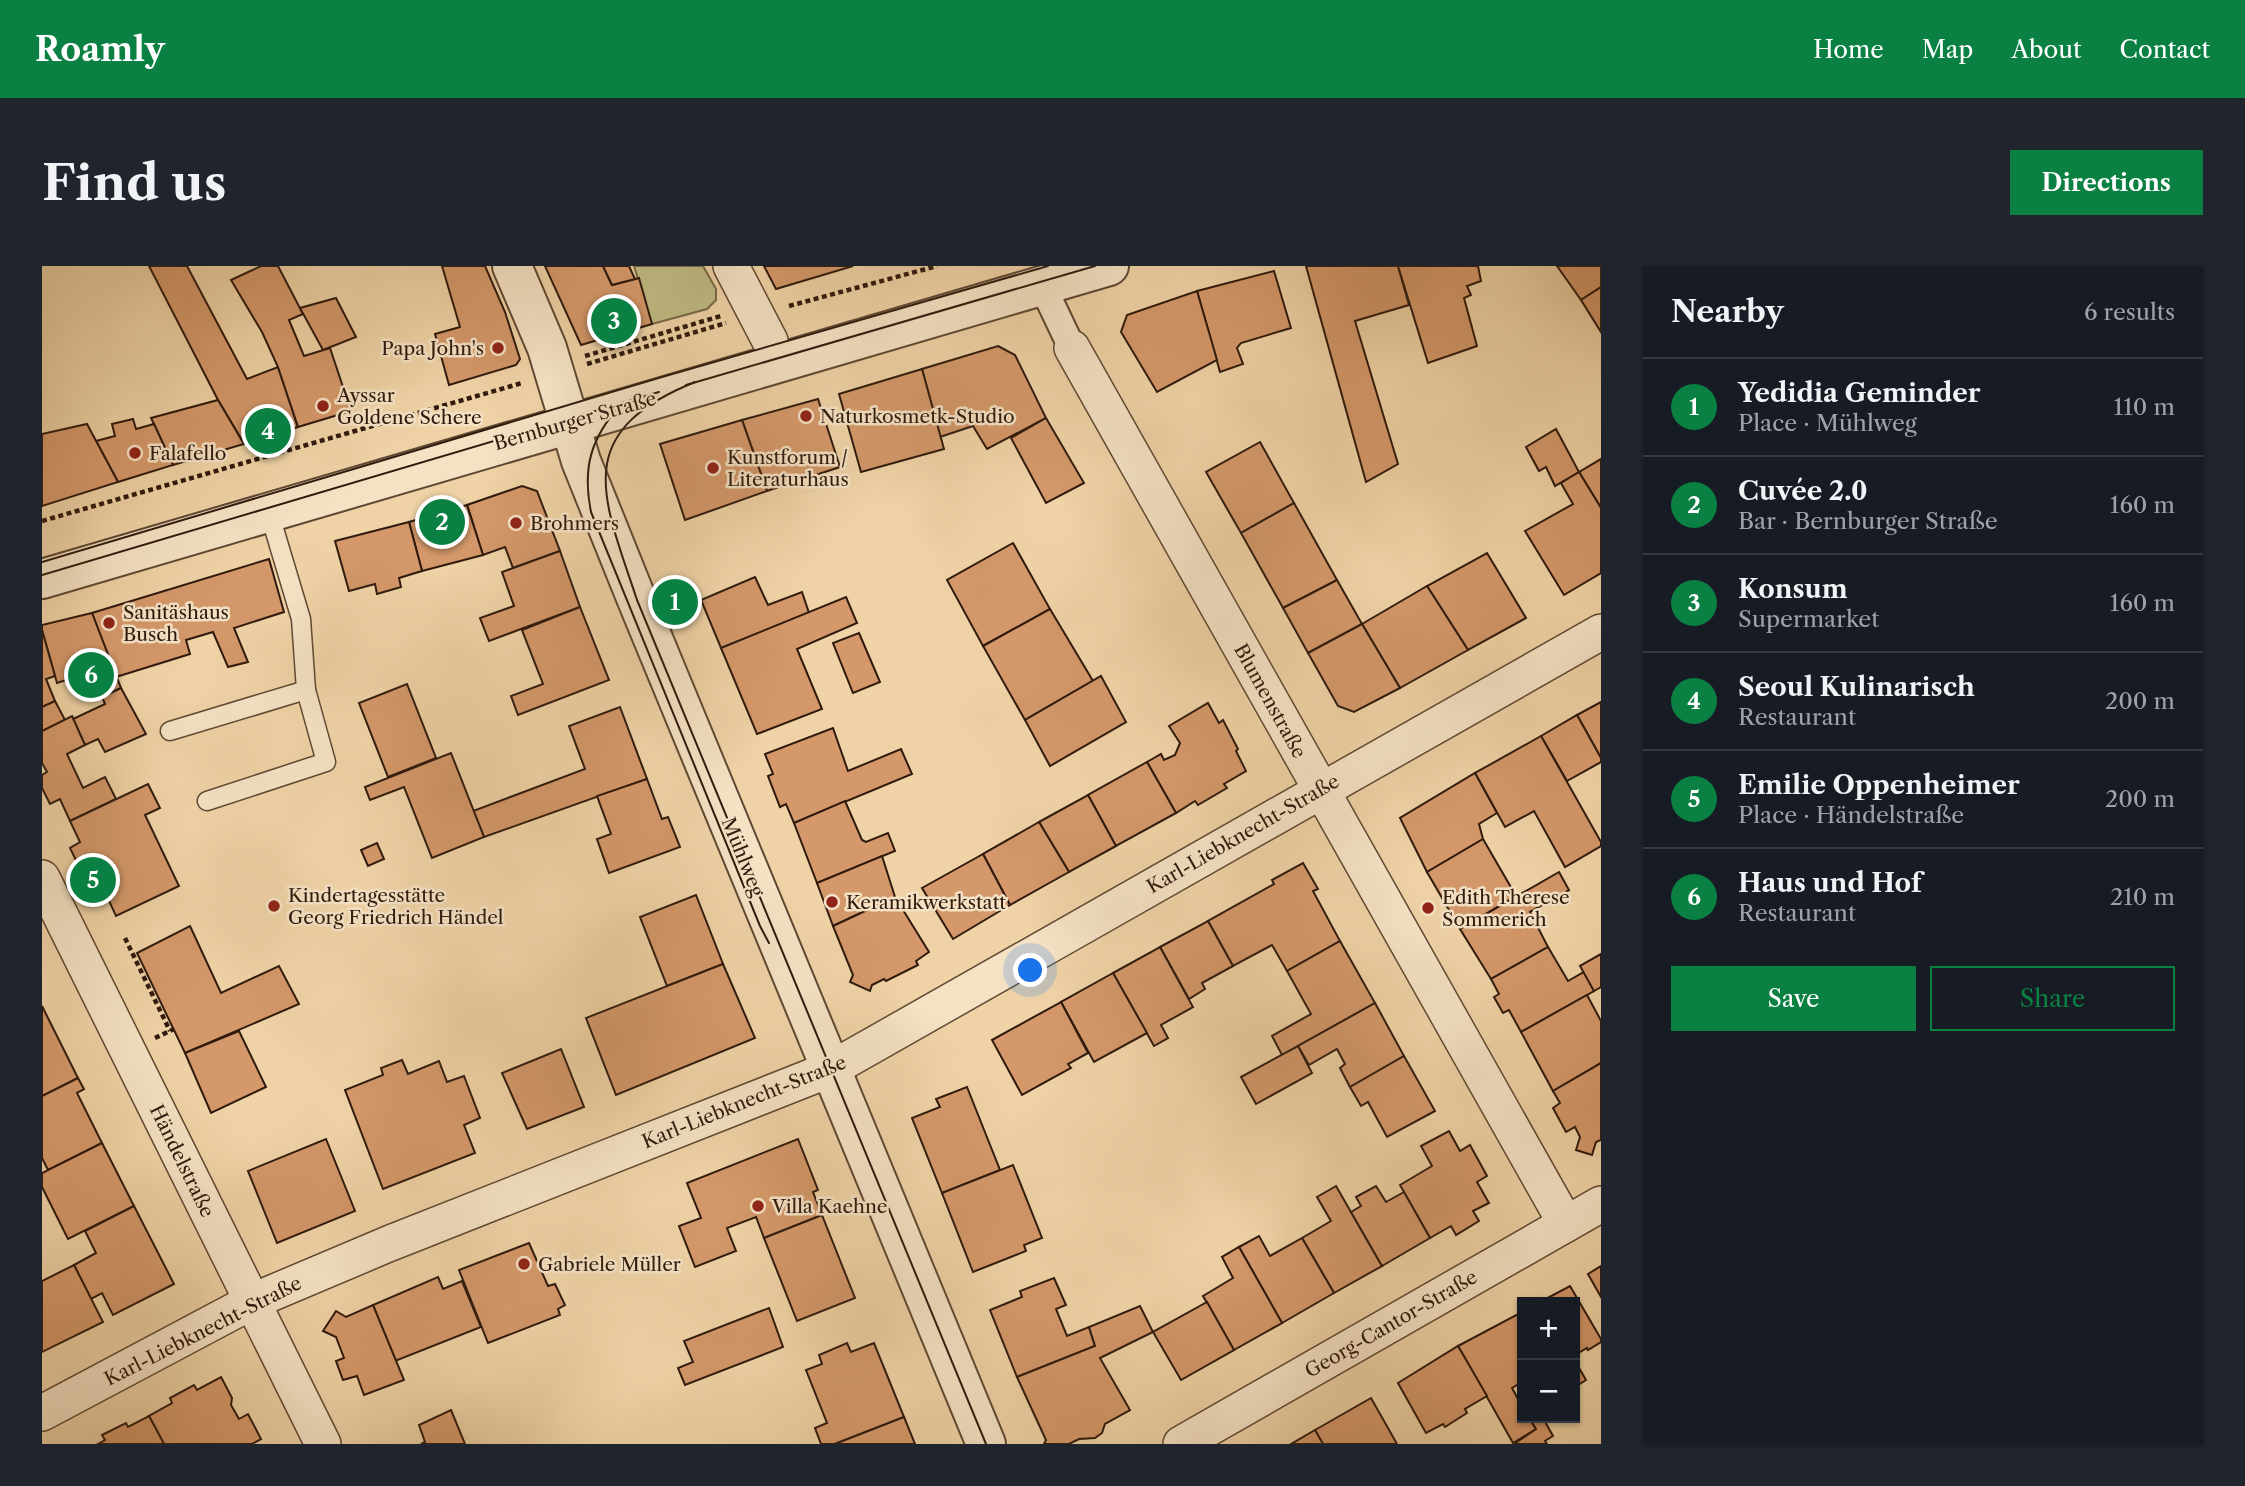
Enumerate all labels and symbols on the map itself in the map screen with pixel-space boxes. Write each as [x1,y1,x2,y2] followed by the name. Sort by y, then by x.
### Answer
[591,295,637,347] pin: 3
[381,337,484,360] place label: Papa John's
[490,340,506,356] marker: Papa John's
[336,384,482,429] place label: Ayssar Goldene Schere
[491,387,659,455] street label: Bernburger Straße
[315,398,331,414] marker: Ayssar Goldene Schere
[245,405,291,457] pin: 4
[820,405,1015,428] place label: Naturkosmetk-Studio
[798,408,814,424] marker: Naturkosmetk-Studio
[149,442,226,465] place label: Falafello
[127,445,143,461] marker: Falafello
[727,446,849,491] place label: Kunstforum / Literaturhaus
[705,460,721,476] marker: Kunstforum / Literaturhaus
[419,496,465,548] pin: 2
[530,512,619,535] place label: Brohmers
[508,515,524,531] marker: Brohmers
[652,576,698,628] pin: 1
[123,601,229,646] place label: Sanitäshaus Busch
[101,615,117,631] marker: Sanitäshaus Busch
[1229,640,1311,762] street label: Blumenstraße
[68,649,114,701] pin: 6
[1143,770,1343,898] street label: Karl-Liebknecht-Straße
[717,814,770,901] street label: Mühlweg
[70,854,116,906] pin: 5
[288,884,504,929] place label: Kindertagesstätte Georg Friedrich Händel
[1442,886,1570,931] place label: Edith Therese Sommerich
[846,891,1006,914] place label: Keramikwerkstatt
[824,894,840,910] marker: Keramikwerkstatt
[266,898,282,914] marker: Kindertagesstätte Georg Friedrich Händel
[1420,900,1436,916] marker: Edith Therese Sommerich
[1013,953,1047,987] your location
[639,1051,849,1153] street label: Karl-Liebknecht-Straße
[145,1101,219,1221] street label: Händelstraße
[771,1195,888,1218] place label: Villa Kaehne
[750,1198,766,1214] marker: Villa Kaehne
[538,1253,681,1276] place label: Gabriele Müller
[516,1256,532,1272] marker: Gabriele Müller
[1301,1265,1481,1383] street label: Georg-Cantor-Straße
[101,1271,305,1391] street label: Karl-Liebknecht-Straße

